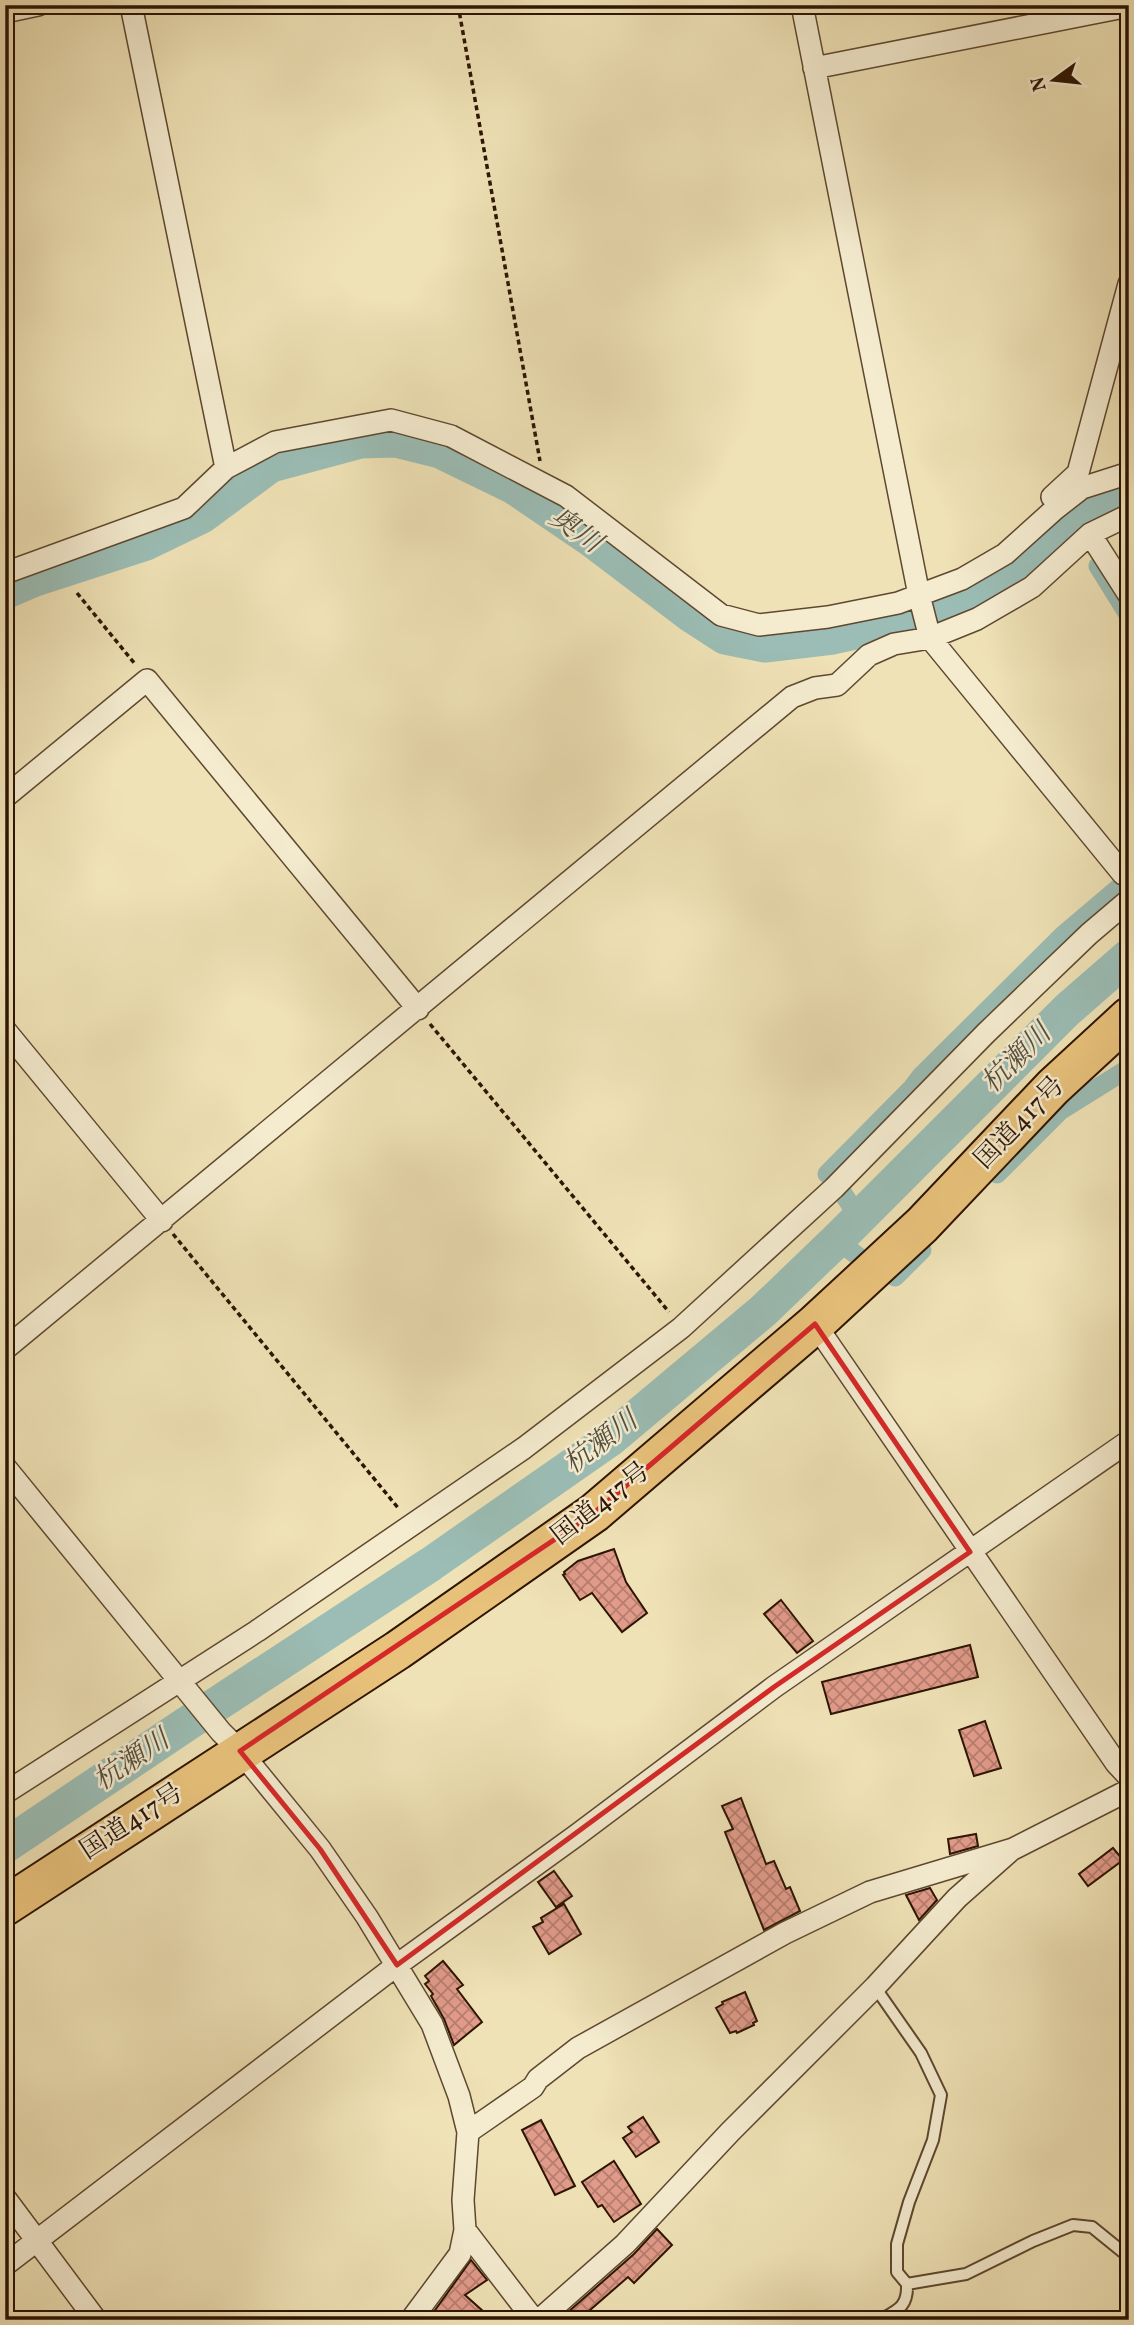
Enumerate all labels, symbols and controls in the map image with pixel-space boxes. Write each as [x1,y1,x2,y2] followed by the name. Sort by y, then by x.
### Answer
[1018,46,1088,116] north arrow
[1025,74,1054,94] text: N
[541,499,612,565] water label: 奥川
[974,1013,1063,1102] water label: 杭瀬川
[967,1069,1073,1177] street label: 国道417号
[556,1400,649,1484] water label: 杭瀬川
[544,1454,658,1554] street label: 国道417号
[86,1720,180,1801] water label: 杭瀬川
[73,1775,191,1869] street label: 国道417号

